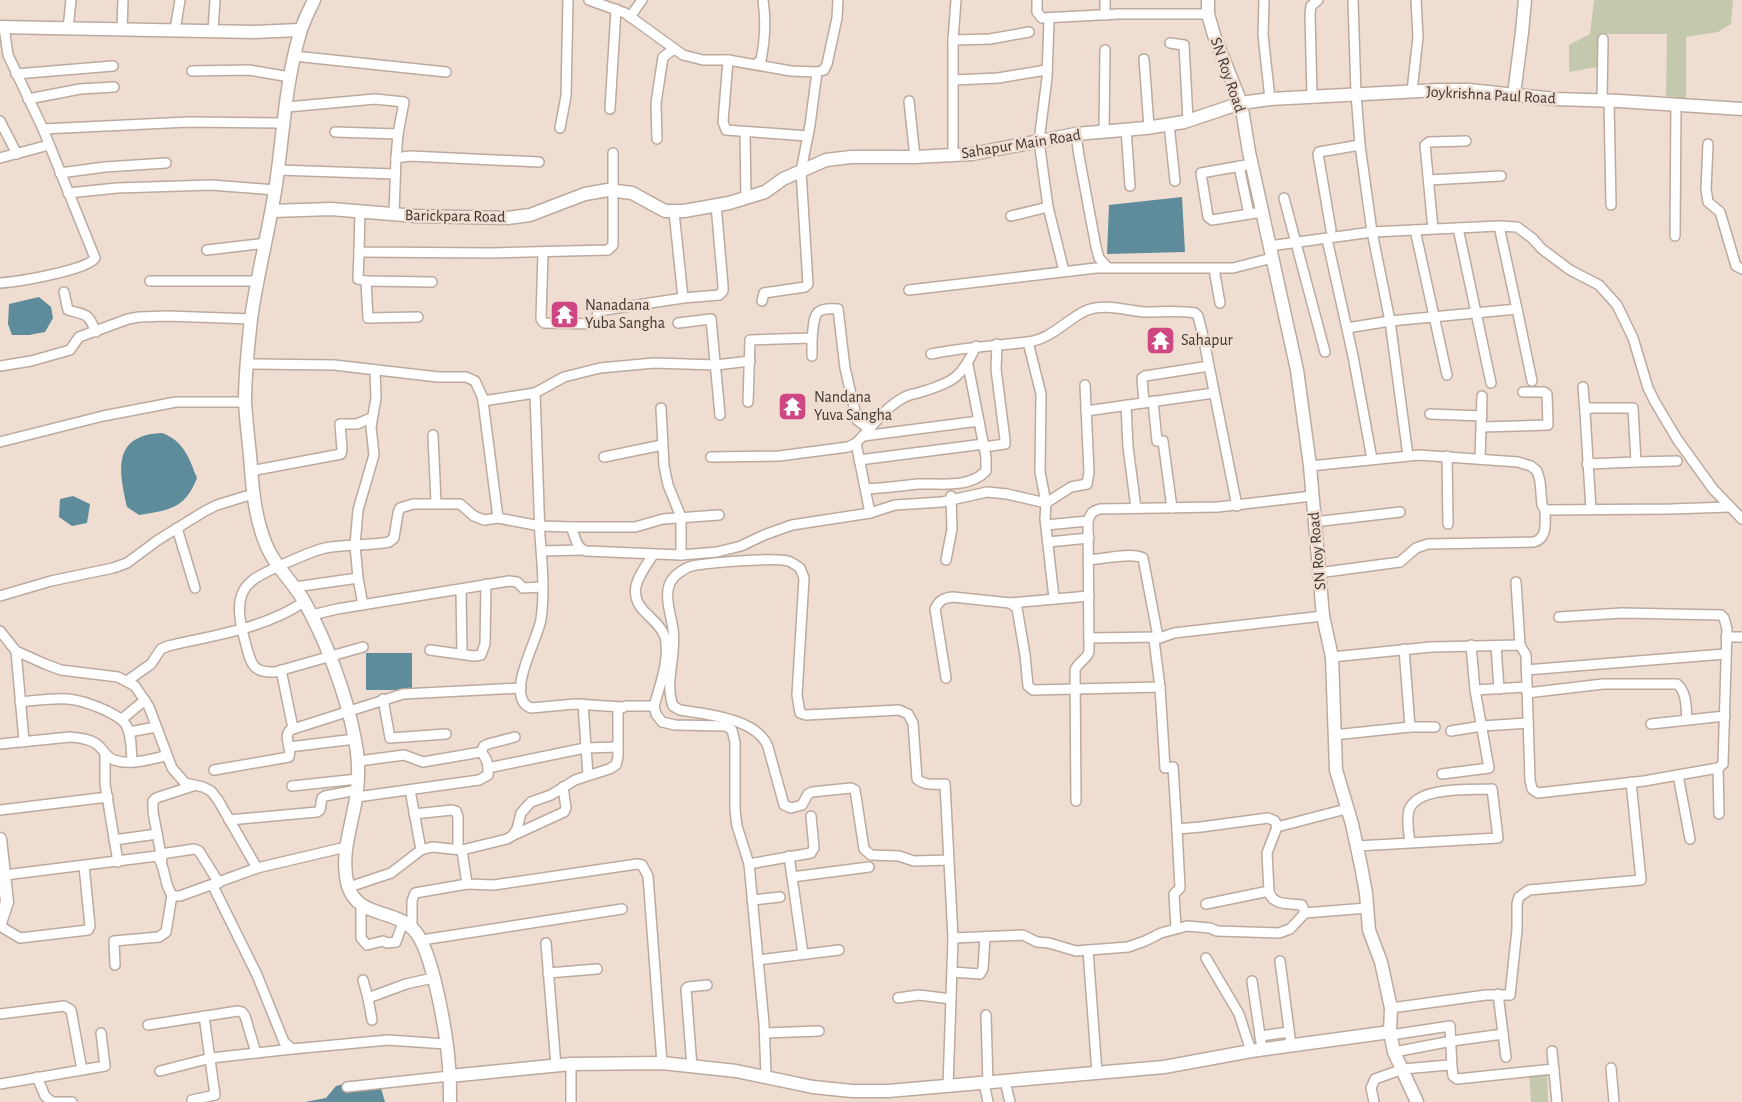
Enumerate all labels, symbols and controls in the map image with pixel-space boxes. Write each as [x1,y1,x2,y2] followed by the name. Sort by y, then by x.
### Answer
[1207,35,1248,115] street label: SN Roy Road
[1426,84,1556,107] street label: Joykrishna Paul Road
[960,127,1082,161] street label: Sahapur Main Road
[405,207,505,225] street label: Barickpara Road
[585,297,665,331] place label: Nanadana Yuba Sangha
[548,298,580,330] temple icon: Nanadana Yuba Sangha
[1144,324,1176,356] temple icon: Sahapur
[1181,332,1233,348] place label: Sahapur
[814,389,892,423] place label: Nandana Yuva Sangha
[777,390,809,422] temple icon: Nandana Yuva Sangha
[1306,511,1329,591] street label: SN Roy Road

